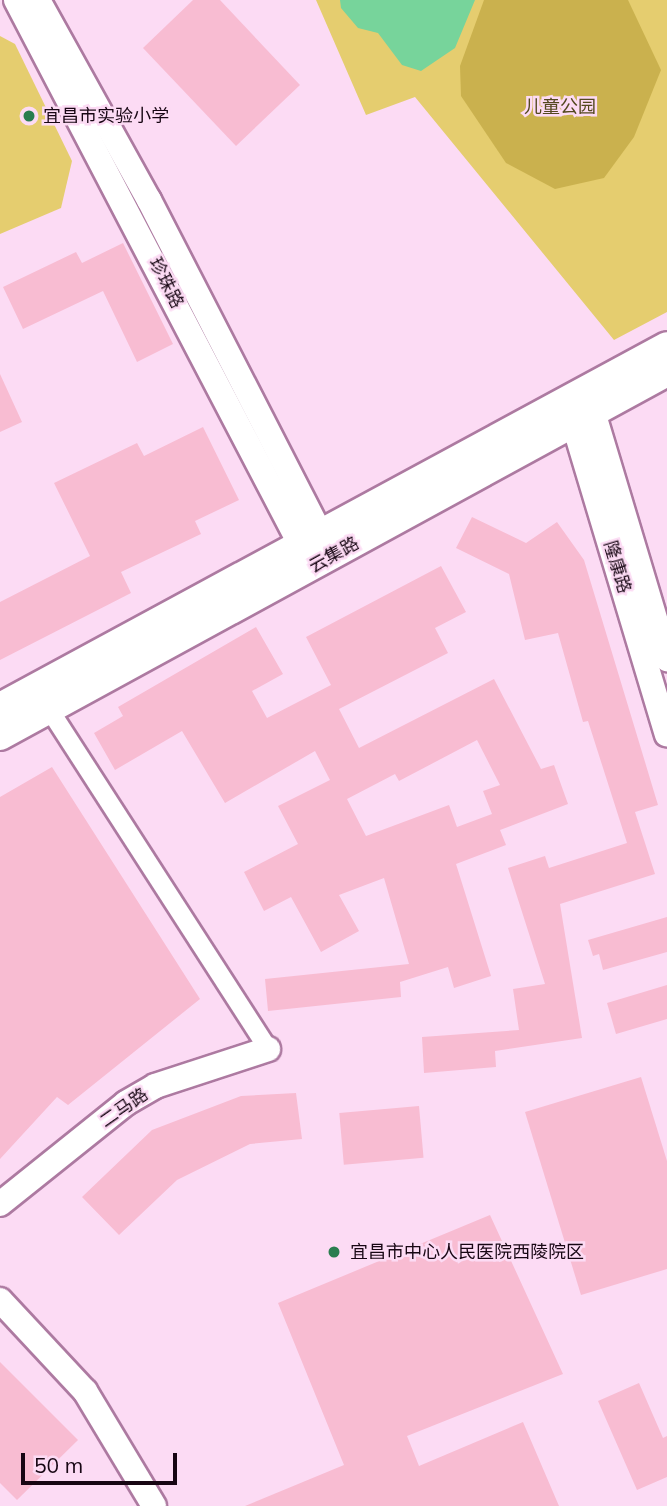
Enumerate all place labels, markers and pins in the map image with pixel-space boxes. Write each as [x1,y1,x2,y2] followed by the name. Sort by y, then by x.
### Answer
[43,105,169,127] place label: 宜昌市实验小学
[21,108,37,124] marker: 宜昌市实验小学
[350,1241,584,1263] place label: 宜昌市中心人民医院西陵院区
[324,1242,344,1262] marker: 宜昌市中心人民医院西陵院区

